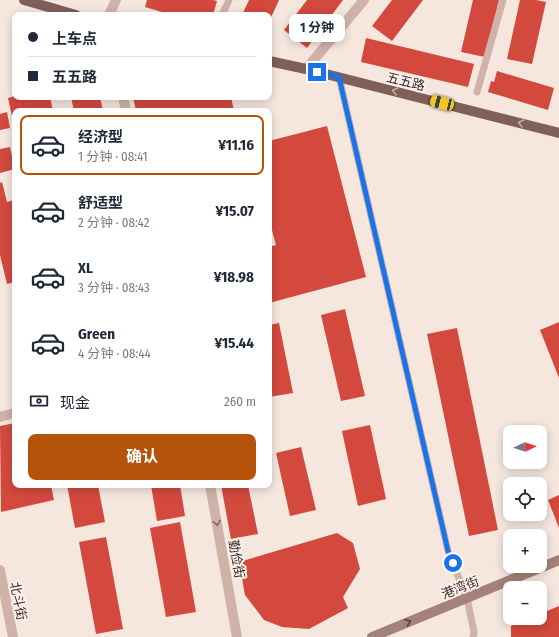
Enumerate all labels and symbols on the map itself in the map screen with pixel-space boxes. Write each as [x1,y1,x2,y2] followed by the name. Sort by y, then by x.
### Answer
[289,14,345,42] callout: 1 分钟
[308,63,326,81] route end
[385,69,427,93] street label: 五五路
[392,88,398,96] one-way arrow
[429,94,455,112] car
[518,120,524,128] one-way arrow
[503,425,547,469] north arrow
[212,520,221,526] one-way arrow
[226,539,247,580] street label: 勤俭街
[444,554,462,572] route start
[439,573,481,602] street label: 港湾街
[7,581,30,622] street label: 北斗街
[404,619,411,627] one-way arrow

